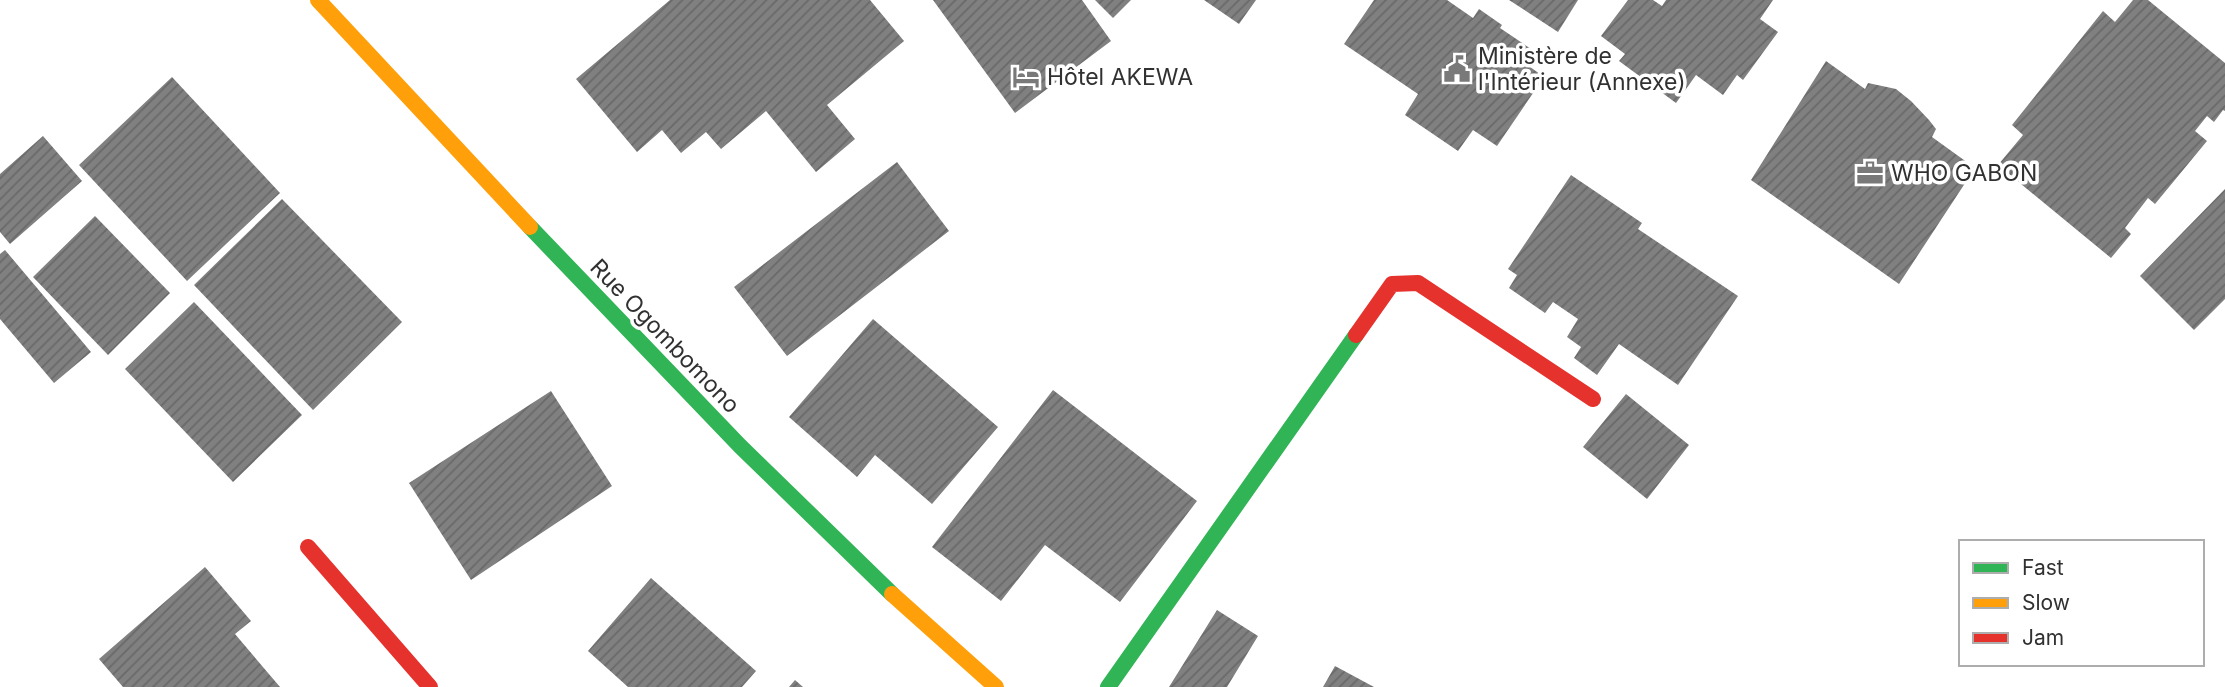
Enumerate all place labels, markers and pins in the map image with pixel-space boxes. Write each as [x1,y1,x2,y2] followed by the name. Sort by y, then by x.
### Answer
[1478,42,1686,96] place label: Ministère de l'Intérieur (Annexe)
[1442,54,1472,84] public building icon: Ministère de l'Intérieur (Annexe)
[1011,62,1041,92] hotel icon: Hôtel AKEWA
[1047,63,1193,91] place label: Hôtel AKEWA
[1855,158,1885,188] office icon: WHO GABON
[1891,159,2037,187] place label: WHO GABON

